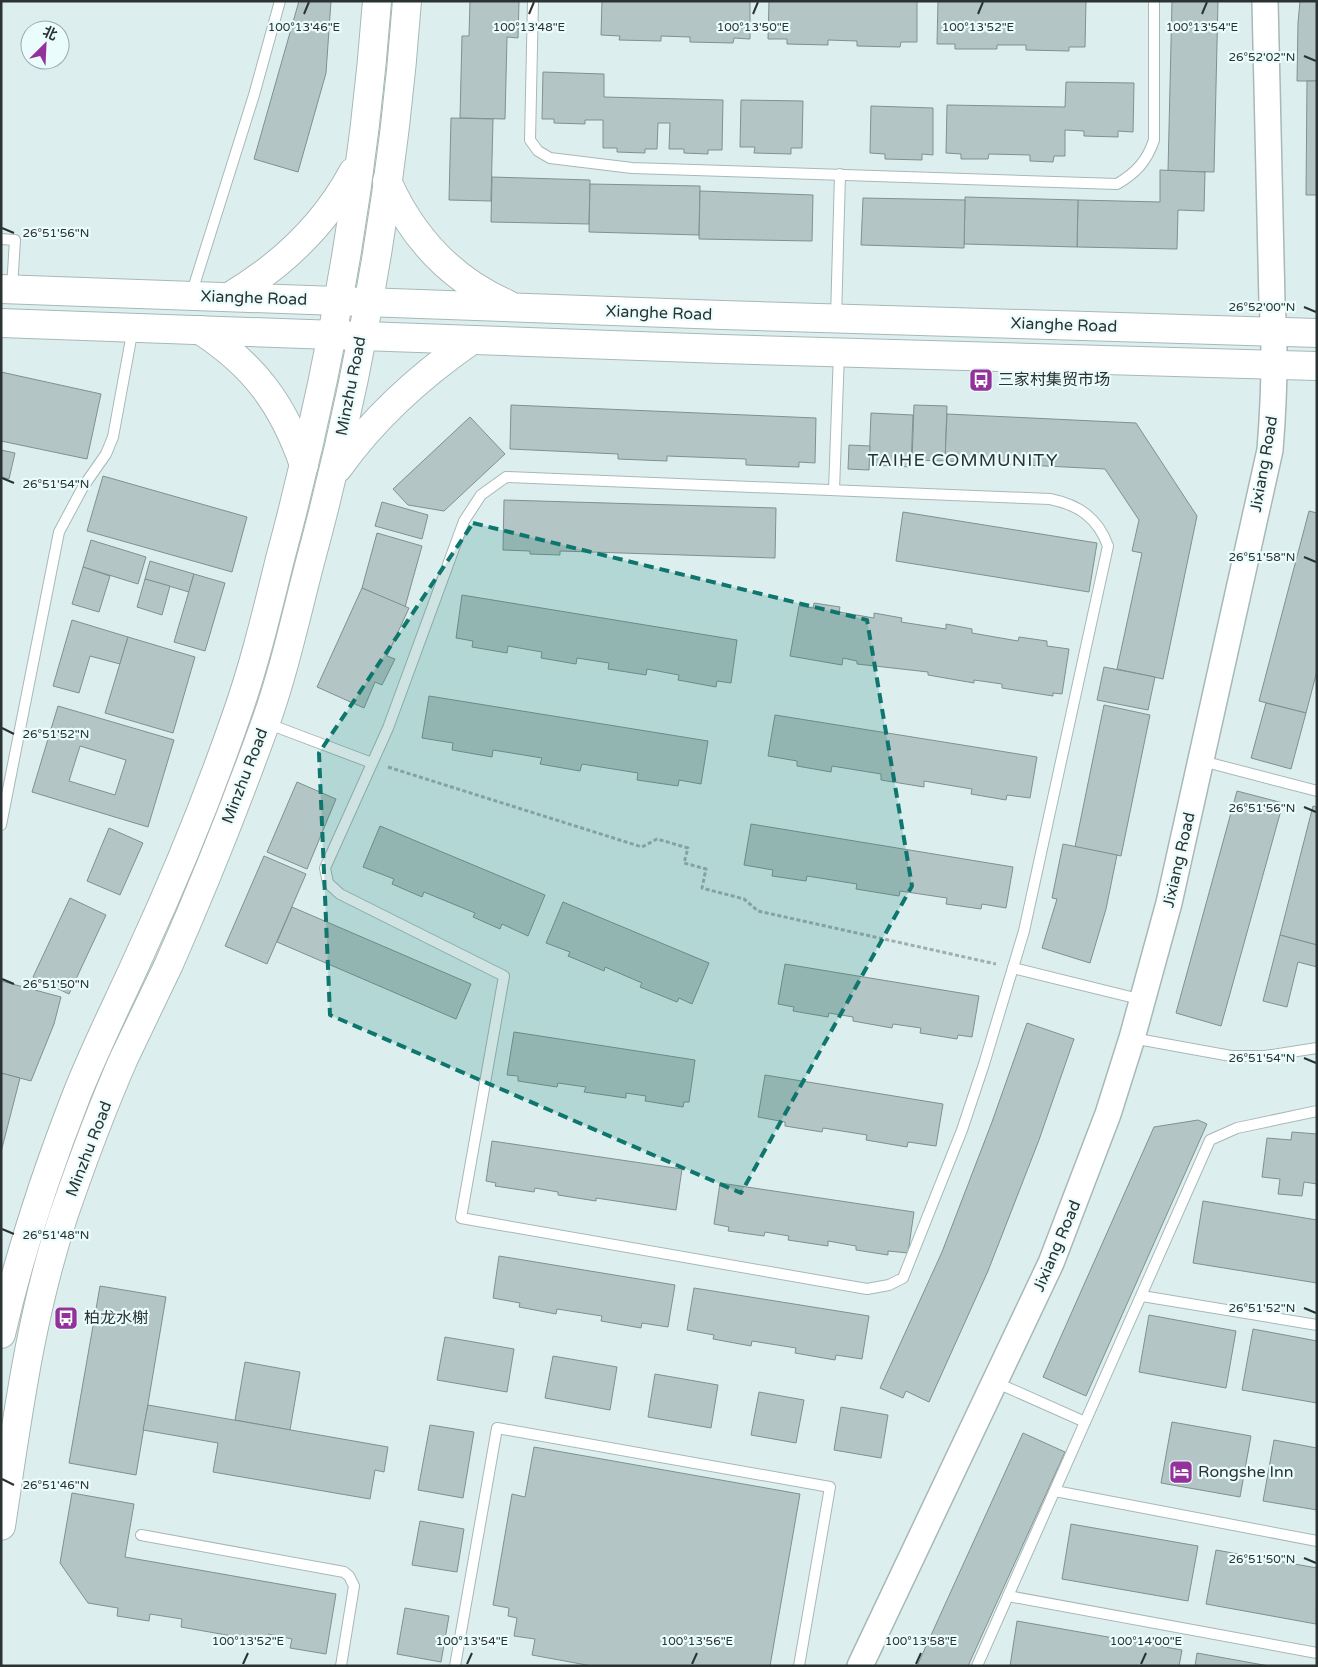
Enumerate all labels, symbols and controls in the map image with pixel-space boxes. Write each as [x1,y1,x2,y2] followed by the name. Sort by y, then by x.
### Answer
[20,20,70,70] north arrow
[268,20,341,34] text: 100°13'46"E
[493,20,566,34] text: 100°13'48"E
[717,20,790,34] text: 100°13'50"E
[942,20,1015,34] text: 100°13'52"E
[1166,20,1239,34] text: 100°13'54"E
[40,23,60,44] text: 北
[1229,50,1295,64] text: 26°52'02"N
[23,226,89,240] text: 26°51'56"N
[200,286,308,310] street label: Xianghe Road
[1229,300,1295,314] text: 26°52'00"N
[605,301,713,325] street label: Xianghe Road
[1010,313,1118,337] street label: Xianghe Road
[332,335,370,437] street label: Minzhu Road
[968,367,994,393] bus stop icon: 三家村集贸市场
[998,370,1110,390] place label: 三家村集贸市场
[1246,414,1282,514] street label: Jixiang Road
[867,449,1059,471] district label: TAIHE COMMUNITY
[23,477,89,491] text: 26°51'54"N
[1229,550,1295,564] text: 26°51'58"N
[218,725,272,827] street label: Minzhu Road
[23,727,89,741] text: 26°51'52"N
[1229,801,1295,815] text: 26°51'56"N
[1158,810,1200,910] street label: Jixiang Road
[23,977,89,991] text: 26°51'50"N
[1229,1051,1295,1065] text: 26°51'54"N
[62,1098,116,1200] street label: Minzhu Road
[1029,1197,1085,1295] street label: Jixiang Road
[23,1228,89,1242] text: 26°51'48"N
[1229,1301,1295,1315] text: 26°51'52"N
[53,1305,79,1331] bus stop icon: 柏龙水榭
[84,1308,148,1328] place label: 柏龙水榭
[1168,1459,1194,1485] hotel icon: Rongshe Inn
[1198,1462,1294,1482] place label: Rongshe Inn
[23,1478,89,1492] text: 26°51'46"N
[1229,1552,1295,1566] text: 26°51'50"N
[212,1634,285,1648] text: 100°13'52"E
[436,1634,509,1648] text: 100°13'54"E
[661,1634,734,1648] text: 100°13'56"E
[885,1634,958,1648] text: 100°13'58"E
[1110,1634,1183,1648] text: 100°14'00"E

